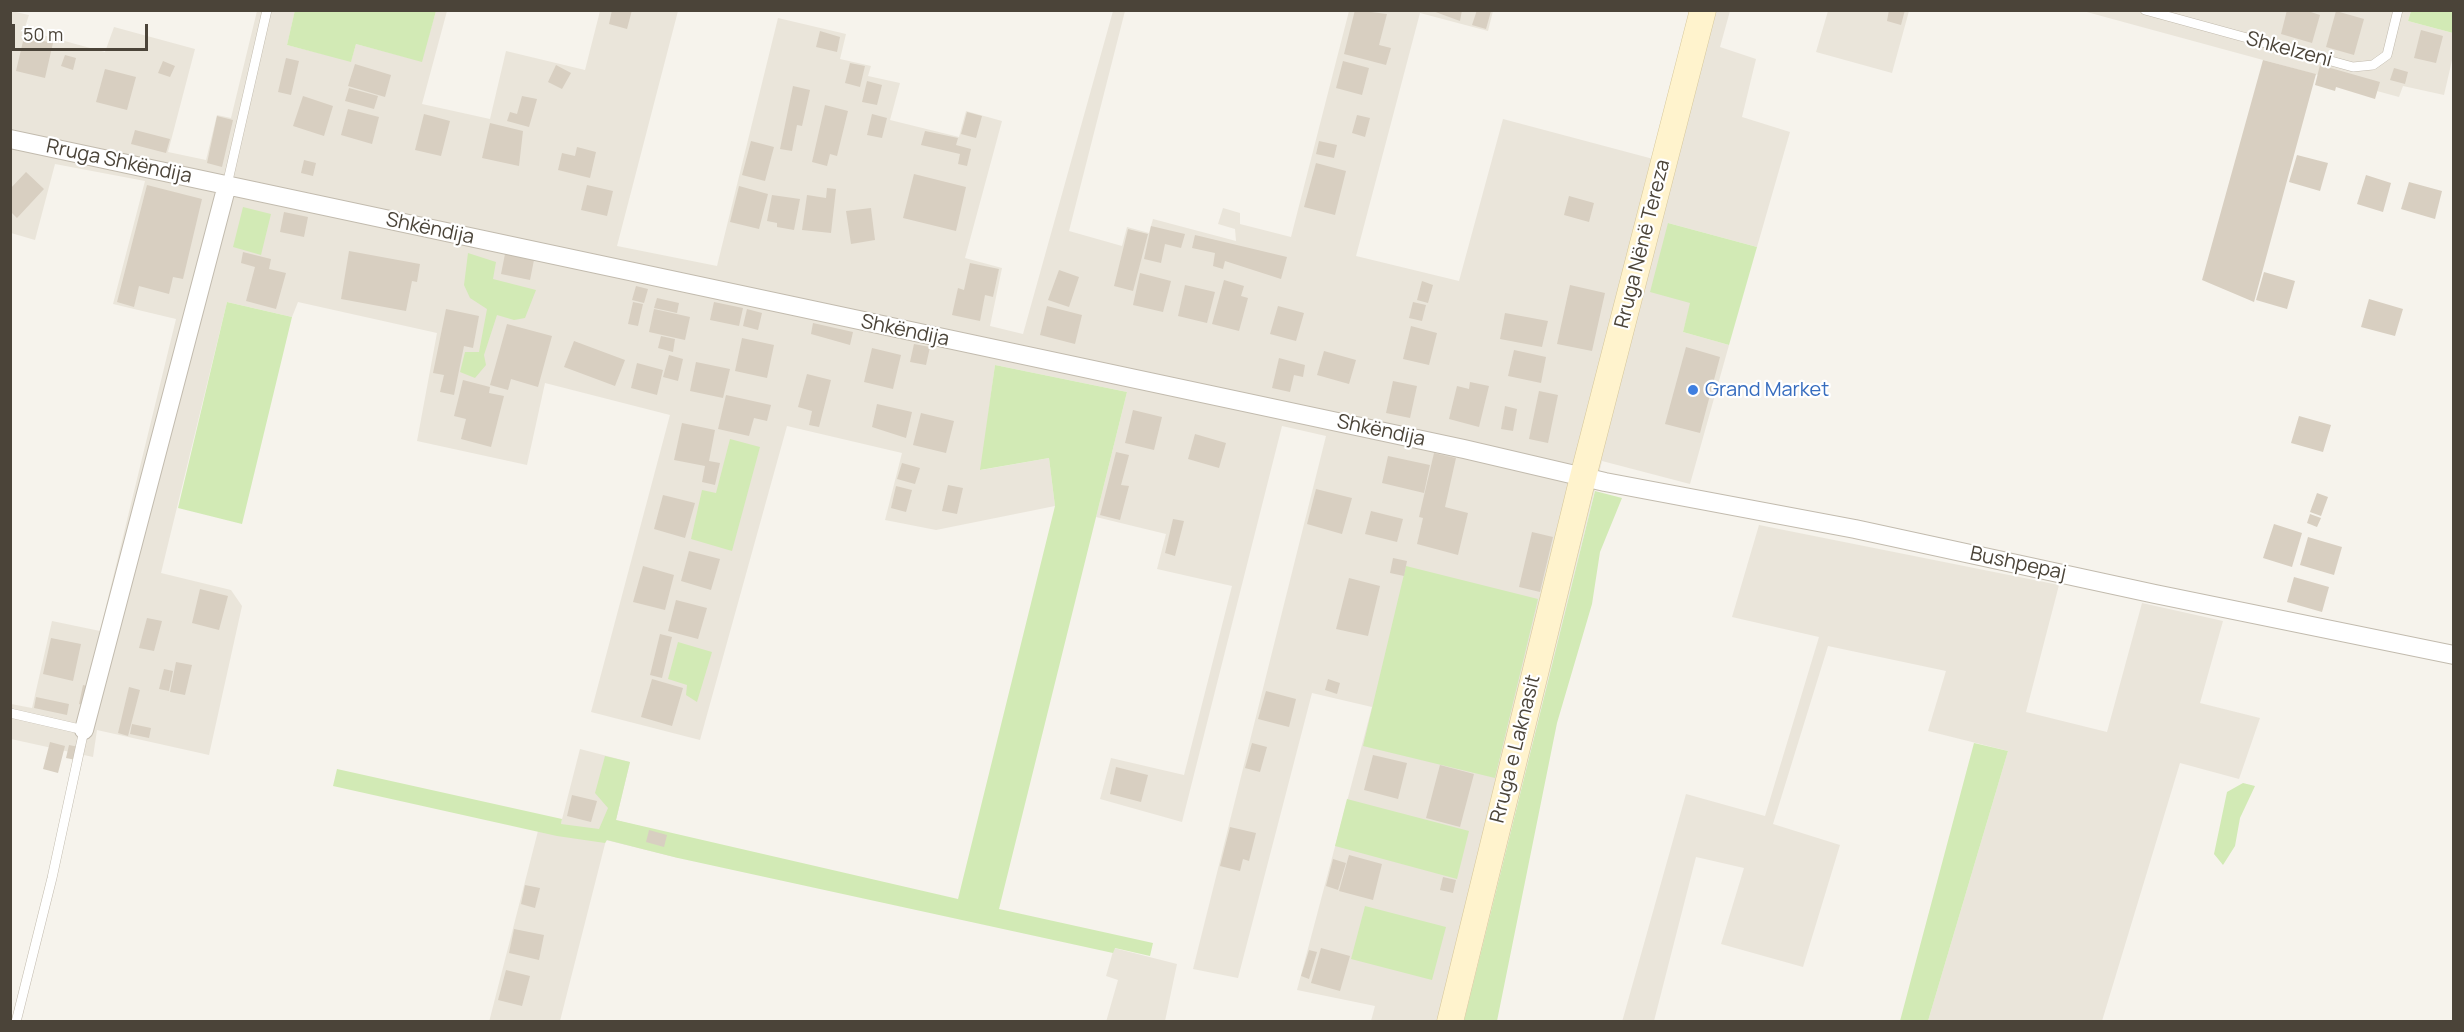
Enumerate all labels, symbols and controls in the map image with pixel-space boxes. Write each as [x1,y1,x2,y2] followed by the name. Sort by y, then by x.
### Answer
[15,12,152,50] scale bar
[23,22,63,46] text: 50 m
[2243,27,2335,73] street label: Shkelzeni
[44,135,194,189] street label: Rruga Shkëndija
[1610,157,1676,331] street label: Rruga Nënë Tereza
[384,208,476,250] street label: Shkëndija
[859,310,951,352] street label: Shkëndija
[1705,378,1829,402] place label: Grand Market
[1686,383,1700,397] marker: Grand Market
[1335,410,1427,452] street label: Shkëndija
[1968,542,2068,586] street label: Bushpepaj
[1486,672,1546,826] street label: Rruga e Laknasit

